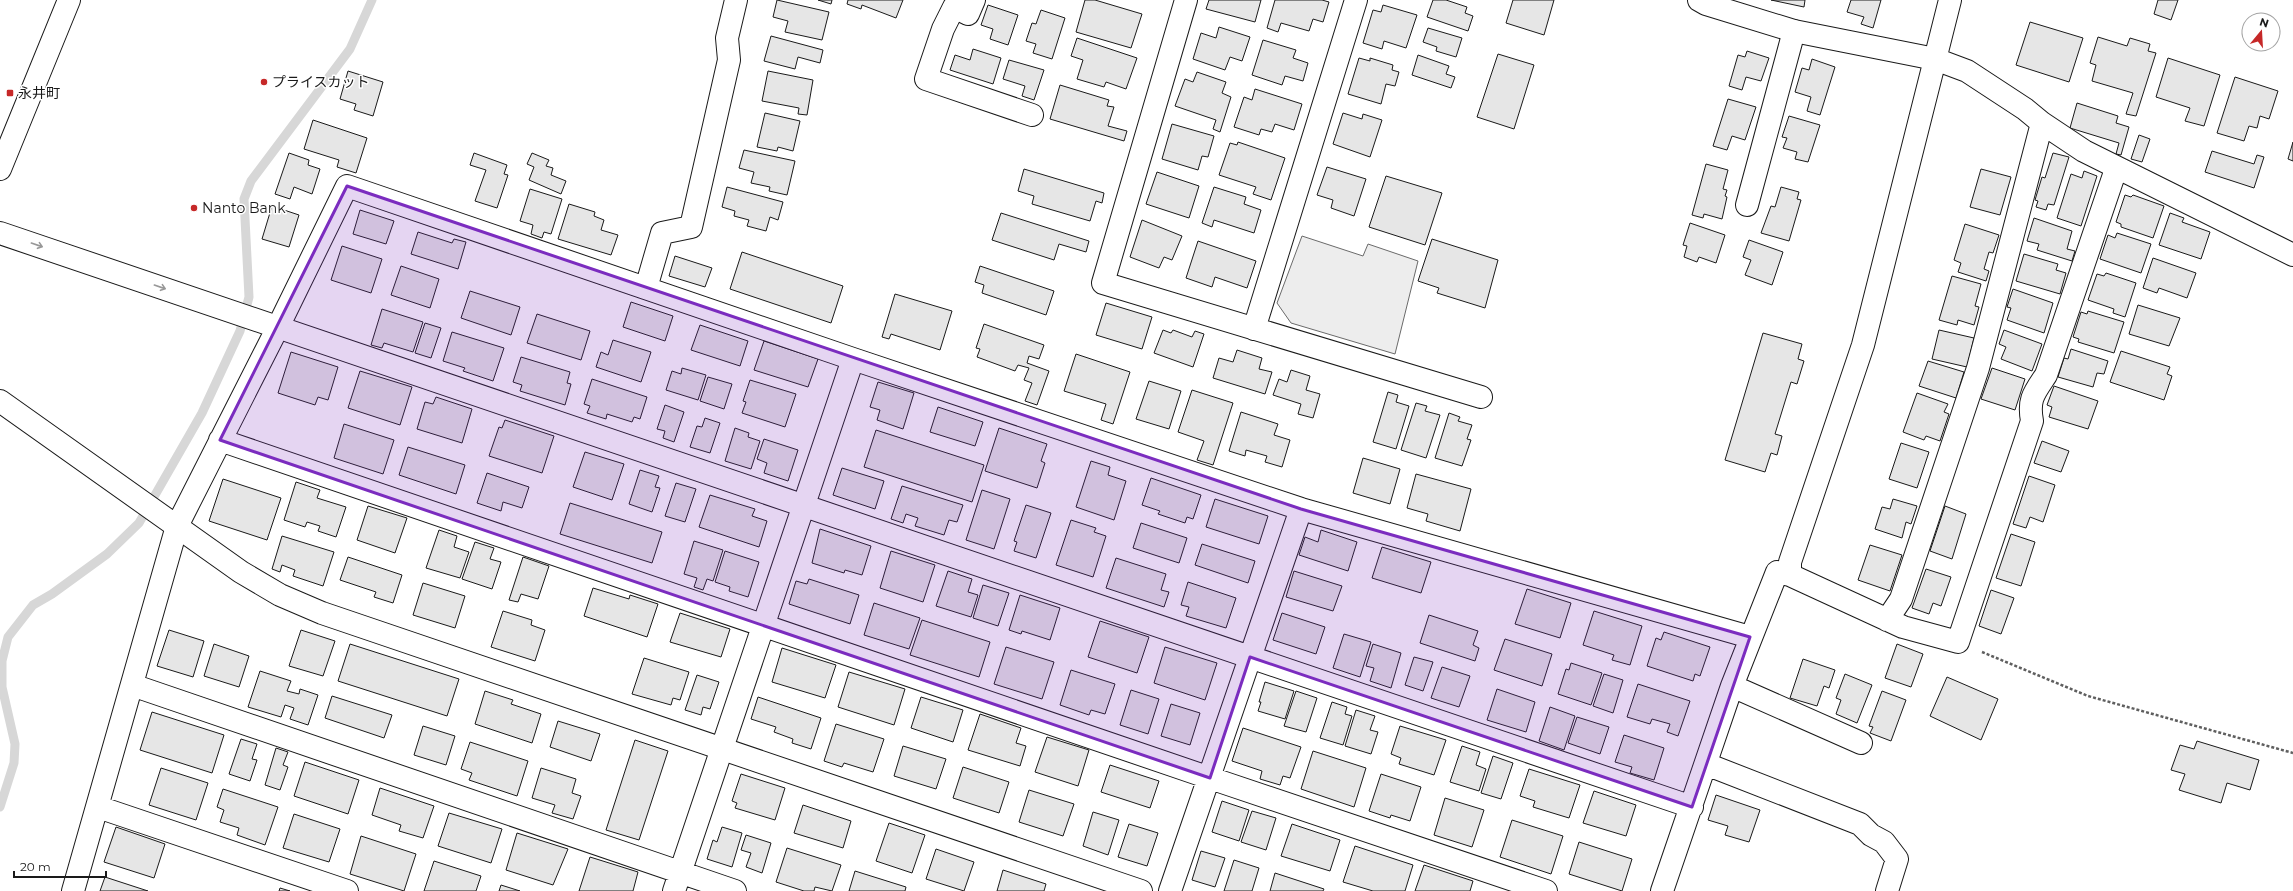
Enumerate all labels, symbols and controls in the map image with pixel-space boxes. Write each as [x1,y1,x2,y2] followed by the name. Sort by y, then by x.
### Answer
[2241,12,2281,52] north arrow
[2258,14,2270,31] text: N
[272,73,370,91] place label: プライスカット
[259,77,269,87] marker: プライスカット
[18,84,60,102] place label: 永井町
[5,88,15,98] marker: 永井町
[202,199,286,217] place label: Nanto Bank
[189,203,199,213] marker: Nanto Bank
[30,242,43,249] one-way arrow
[153,284,166,291] one-way arrow
[14,853,106,879] scale bar
[20,859,51,874] text: 20 m

